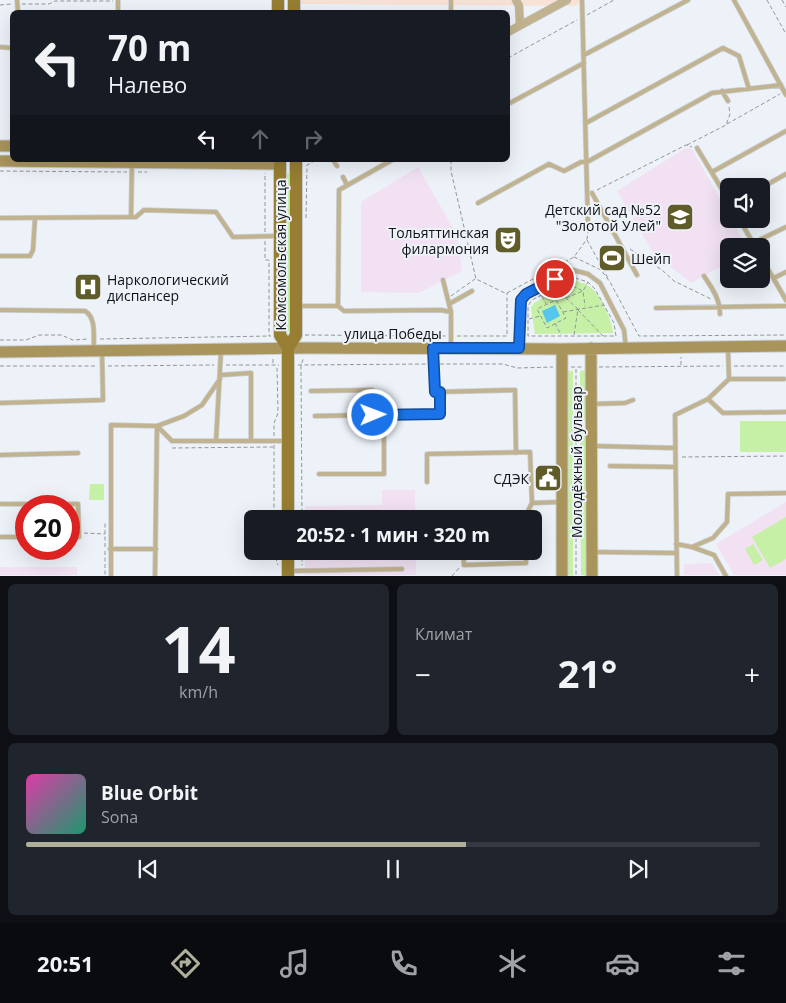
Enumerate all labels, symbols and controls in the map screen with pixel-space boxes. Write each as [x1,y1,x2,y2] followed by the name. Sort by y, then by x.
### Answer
[108,24,191,71] text: 70 m
[25,30,90,95] icon: left
[108,69,187,99] text: Налево
[193,125,221,153] icon: left
[246,125,274,153] icon: ahead
[299,125,327,153] icon: right
[720,178,770,288] map controls
[720,178,770,228] button: sound
[271,180,290,330] street label: Комсомольская улица
[545,200,661,235] place label: Детский сад №52 "Золотой Улей"
[665,202,695,232] school or university icon: Детский сад №52 "Золотой Улей"
[388,223,489,258] place label: Тольяттинская филармония
[493,225,523,255] theatre icon: Тольяттинская филармония
[720,238,770,288] button: layers
[597,243,627,273] sports icon: Шейп
[631,249,671,268] place label: Шейп
[534,258,576,300] pin
[541,265,569,293] icon: arrive
[107,270,229,305] place label: Наркологический диспансер
[73,272,103,302] hospital icon: Наркологический диспансер
[344,324,442,343] street label: улица Победы
[567,386,586,538] street label: Молодёжный бульвар
[346,388,398,440] position arrow
[533,463,563,493] public building icon: СДЭК
[493,469,529,488] place label: СДЭК
[15,495,80,560] speed limit sign: 20
[296,522,490,548] text: 20:52 · 1 мин · 320 m
[161,604,236,692] text: 14
[415,623,472,645] text: Климат
[558,647,617,699] text: 21°
[415,655,431,693] text: −
[744,655,760,693] text: +
[179,681,218,703] text: km/h
[101,780,198,806] text: Blue Orbit
[101,806,138,828] text: Sona
[134,855,162,883] icon: previous
[379,855,407,883] icon: pause
[624,855,652,883] icon: next
[168,946,203,981] icon: directions
[277,946,312,981] icon: music
[386,946,421,981] icon: phone
[495,946,530,981] icon: climate
[605,946,640,981] icon: car
[714,946,749,981] icon: filters
[37,948,94,978] text: 20:51

